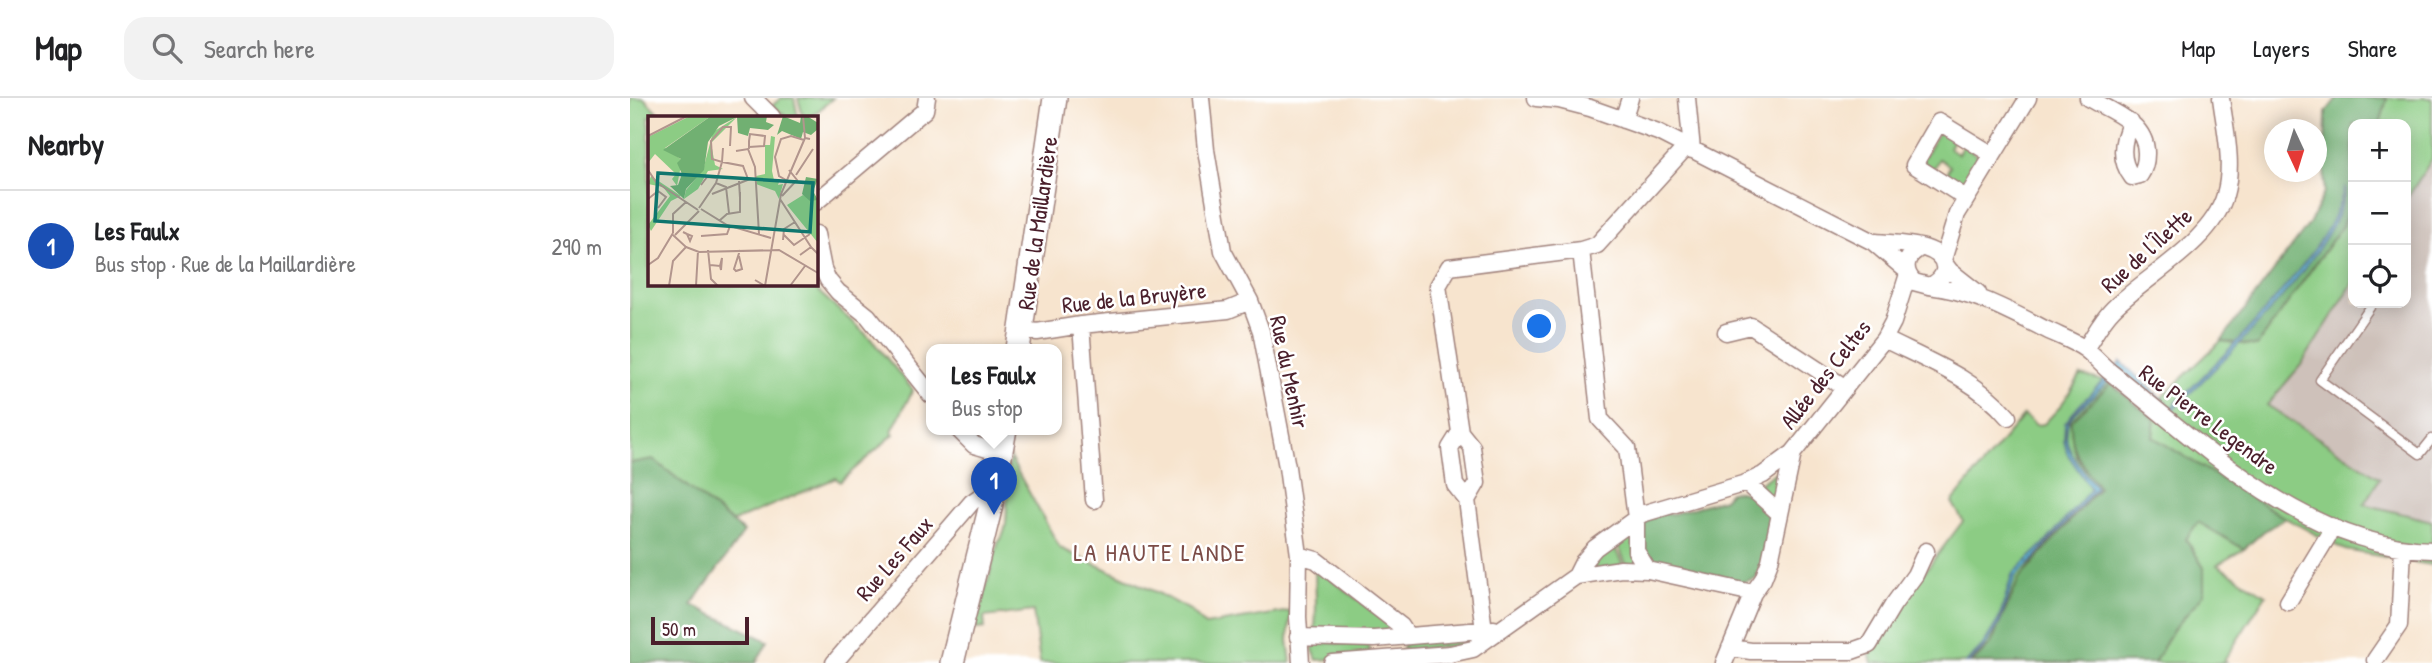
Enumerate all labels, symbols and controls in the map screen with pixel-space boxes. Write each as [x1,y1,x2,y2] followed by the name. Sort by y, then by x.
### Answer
[124,17,614,80] search box
[35,26,82,70] text: Map
[148,29,186,67] icon: search
[204,31,315,66] text: Search here
[2181,32,2215,64] text: Map
[2253,32,2310,64] text: Layers
[2348,32,2397,64] text: Share
[648,116,817,285] inset map
[2264,119,2327,182] north arrow
[2348,119,2411,308] map controls
[2348,119,2411,182] button: +
[28,124,104,164] text: Nearby
[1009,134,1065,312] street label: Rue de la Maillardière
[2348,182,2411,245] button: −
[2094,201,2198,299] street label: Rue de l'Îlette
[95,213,180,248] text: Les Faulx
[47,231,55,262] text: 1
[552,231,602,262] text: 290 m
[2348,245,2411,308] button: locate
[95,248,356,279] text: Bus stop · Rue de la Maillardière
[1061,274,1207,320] street label: Rue de la Bruyère
[1522,309,1556,343] your location
[1263,313,1317,431] street label: Rue du Menhir
[1773,313,1878,435] street label: Allée des Celtes
[926,344,1062,435] popup
[952,357,1036,392] text: Les Faulx
[2133,357,2285,481] street label: Rue Pierre Legendre
[952,392,1022,423] text: Bus stop
[971,457,1017,515] pin: 1
[848,509,940,607] street label: Rue Les Faux
[1073,536,1247,568] district label: LA HAUTE LANDE
[651,614,749,646] scale bar
[662,616,696,642] text: 50 m

